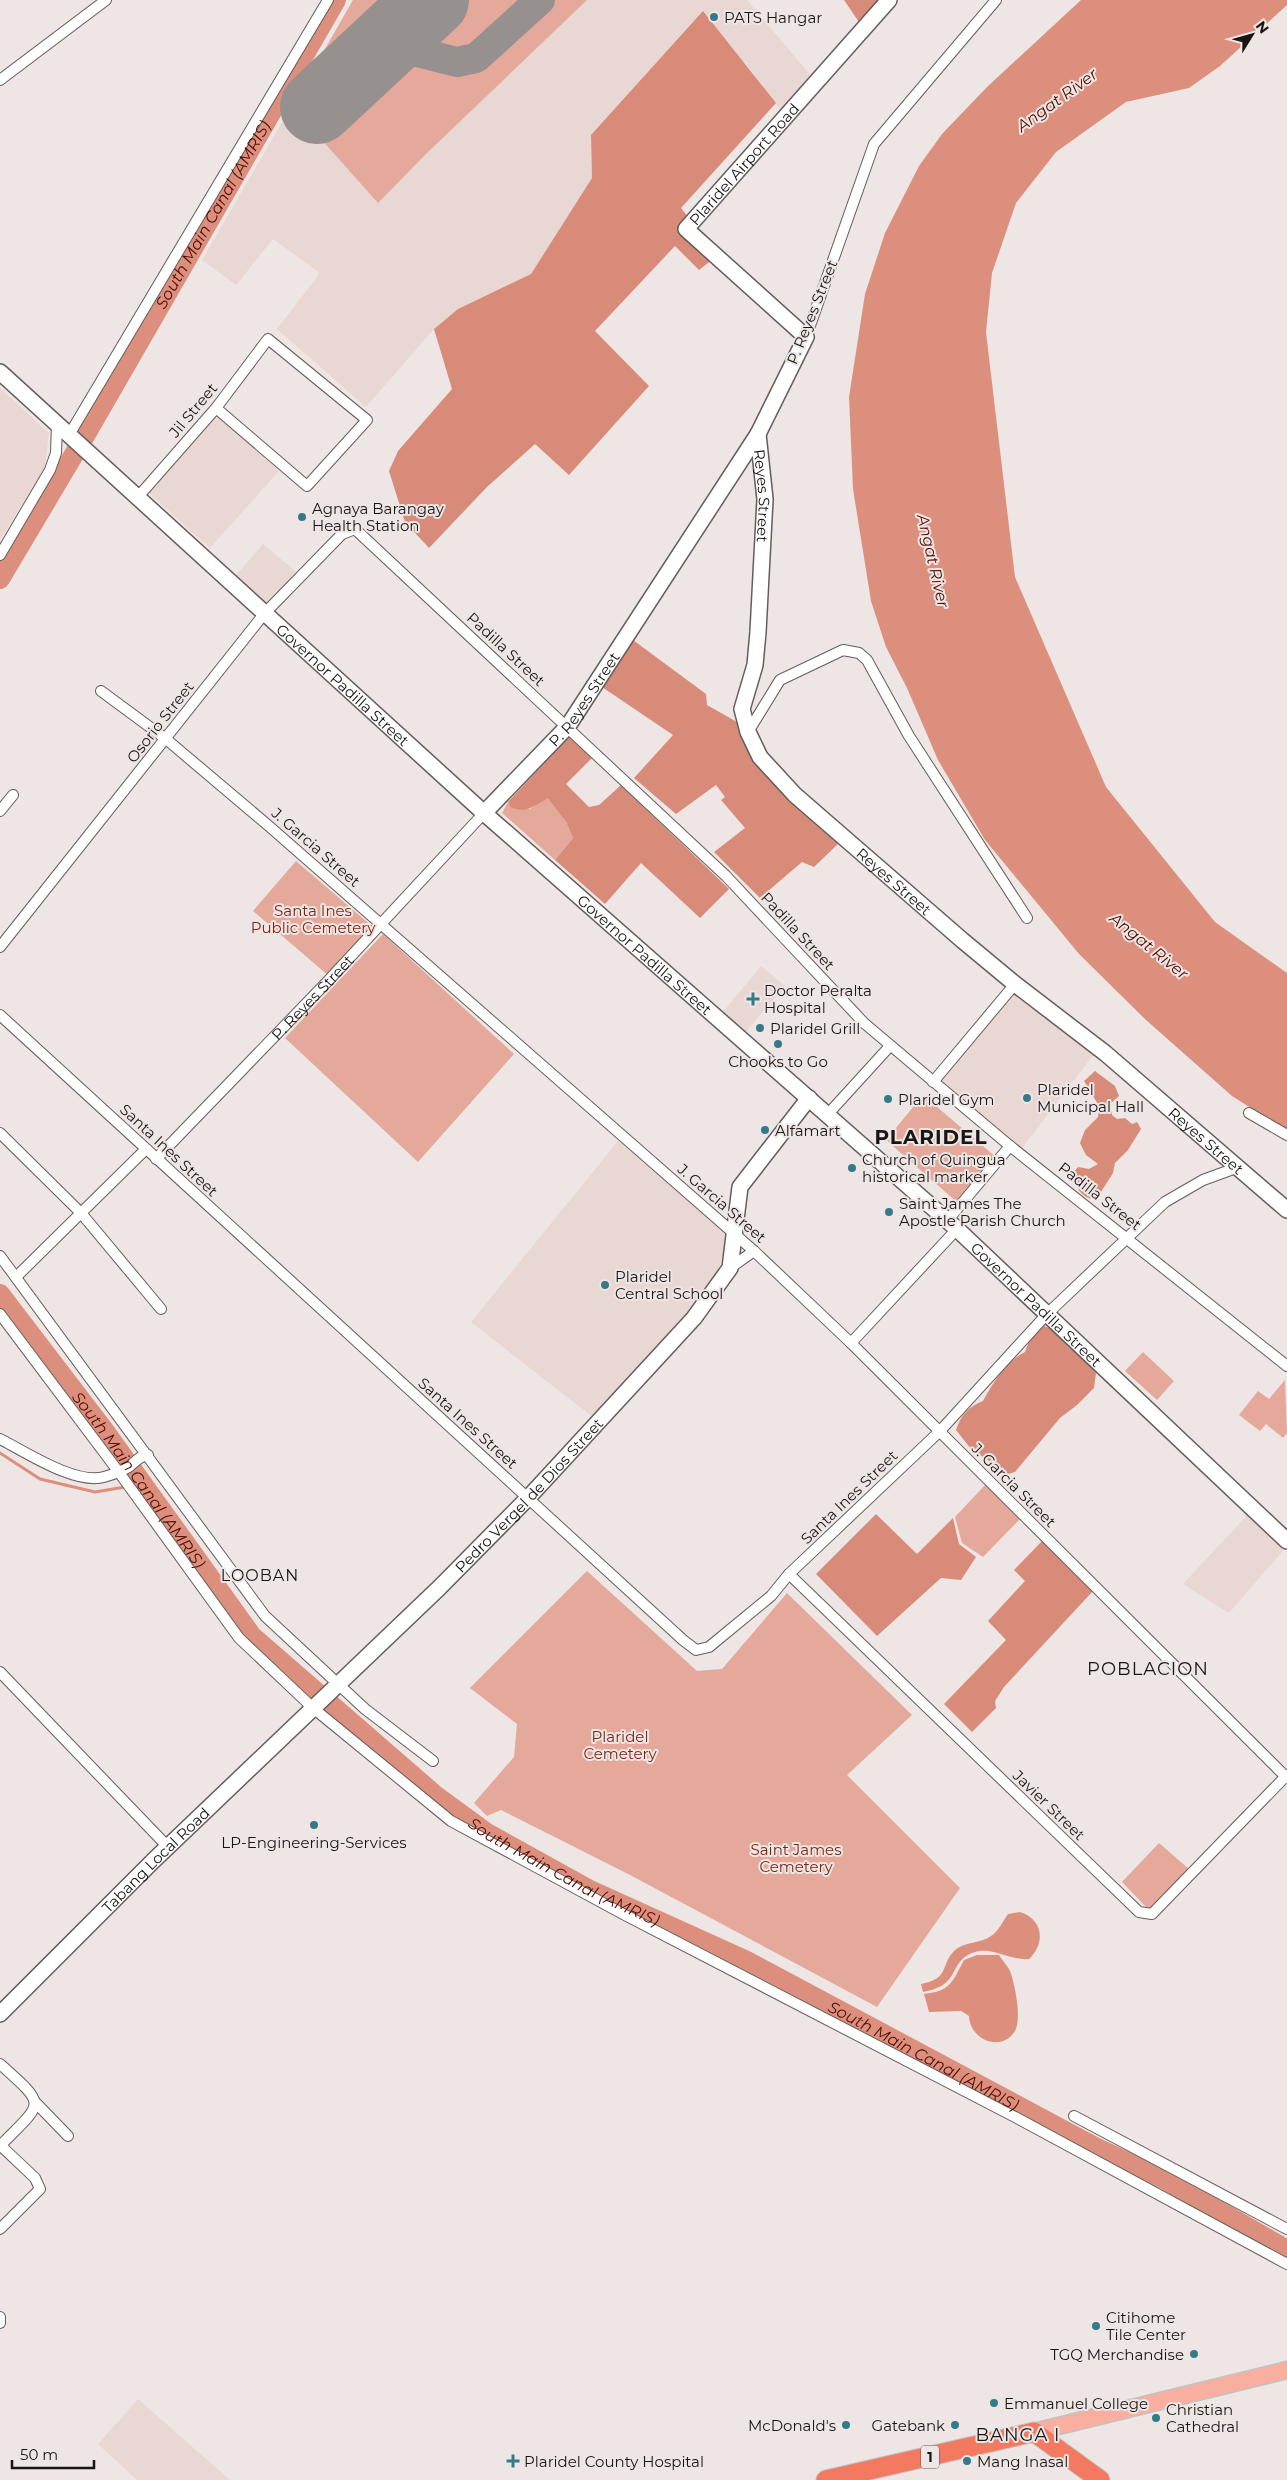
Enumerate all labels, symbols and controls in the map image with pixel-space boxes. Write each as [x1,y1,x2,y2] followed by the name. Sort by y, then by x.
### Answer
[724,8,822,27] place label: PATS Hangar
[1227,10,1277,60] north arrow
[708,11,720,23] marker: PATS Hangar
[1252,17,1273,37] text: N
[1012,64,1102,136] water label: Angat River
[685,99,803,229] street label: Plaridel Airport Road
[151,117,274,312] water label: South Main Canal (AMRIS)
[782,257,842,367] street label: P. Reyes Street
[164,379,221,442] street label: Jil Street
[750,448,775,543] street label: Reyes Street
[312,499,445,535] place label: Agnaya Barangay Health Station
[296,511,308,523] marker: Agnaya Barangay Health Station
[913,512,953,610] water label: Angat River
[463,608,549,690] street label: Padilla Street
[273,619,413,750] street label: Governor Padilla Street
[544,648,623,750] street label: P. Reyes Street
[122,678,198,766] street label: Osorio Street
[267,803,364,891] street label: J. Garcia Street
[853,843,936,919] street label: Reyes Street
[757,888,839,974] street label: Padilla Street
[574,890,716,1019] street label: Governor Padilla Street
[251,901,376,937] park label: Santa Ines Public Cemetery
[1105,908,1192,984] water label: Angat River
[267,950,357,1044] street label: P. Reyes Street
[764,981,872,1017] place label: Doctor Peralta Hospital
[746,992,760,1006] marker: Doctor Peralta Hospital
[770,1019,860,1038] place label: Plaridel Grill
[754,1022,766,1034] marker: Plaridel Grill
[772,1038,784,1050] marker: Chooks to Go
[728,1052,828,1071] place label: Chooks to Go
[1037,1080,1144,1116] place label: Plaridel Municipal Hall
[898,1090,994,1109] place label: Plaridel Gym
[1021,1092,1033,1104] marker: Plaridel Municipal Hall
[882,1093,894,1105] marker: Plaridel Gym
[116,1100,222,1200] street label: Santa Ines Street
[1165,1103,1248,1178] street label: Reyes Street
[775,1121,841,1140] place label: Alfamart
[759,1124,771,1136] marker: Alfamart
[874,1125,988,1149] district label: PLARIDEL
[862,1150,1006,1186] place label: Church of Quingua historical marker
[1055,1158,1145,1234] street label: Padilla Street
[673,1159,770,1247] street label: J. Garcia Street
[846,1162,858,1174] marker: Church of Quingua historical marker
[899,1194,1066,1230] place label: Saint James The Apostle Parish Church
[883,1206,895,1218] marker: Saint James The Apostle Parish Church
[967,1238,1106,1370] street label: Governor Padilla Street
[615,1267,723,1303] place label: Plaridel Central School
[599,1279,611,1291] marker: Plaridel Central School
[414,1373,522,1473] street label: Santa Ines Street
[69,1388,209,1572] water label: South Main Canal (AMRIS)
[451,1414,607,1576] street label: Pedro Vergel de Dios Street
[967,1438,1060,1531] street label: J. Garcia Street
[797,1446,901,1548] street label: Santa Ines Street
[221,1566,299,1585] district label: LOOBAN
[1087,1658,1209,1680] district label: POBLACION
[583,1727,657,1763] park label: Plaridel Cemetery
[1008,1765,1089,1844] street label: Javier Street
[98,1803,213,1916] street label: Tabang Local Road
[465,1813,663,1930] water label: South Main Canal (AMRIS)
[308,1819,320,1831] marker: LP-Engineering-Services
[221,1833,407,1852] place label: LP-Engineering-Services
[751,1840,841,1876] park label: Saint James Cemetery
[825,1997,1022,2114] water label: South Main Canal (AMRIS)
[1106,2308,1186,2344] place label: Citihome Tile Center
[1090,2320,1102,2332] marker: Citihome Tile Center
[1050,2345,1184,2364] place label: TGQ Merchandise
[1188,2348,1200,2360] marker: TGQ Merchandise
[1004,2394,1148,2413] place label: Emmanuel College
[988,2397,1000,2409] marker: Emmanuel College
[1166,2400,1239,2436] place label: Christian Cathedral
[1150,2412,1162,2424] marker: Christian Cathedral
[748,2416,836,2435] place label: McDonald's
[872,2416,945,2435] place label: Gatebank
[840,2419,852,2431] marker: McDonald's
[949,2419,961,2431] marker: Gatebank
[975,2424,1061,2446] district label: BANGA I
[12,2438,95,2470] scale bar
[20,2445,58,2464] text: 50 m
[921,2446,939,2468] road number: 1
[524,2452,704,2471] place label: Plaridel County Hospital
[977,2452,1068,2471] place label: Mang Inasal
[506,2454,520,2468] marker: Plaridel County Hospital
[961,2455,973,2467] marker: Mang Inasal

